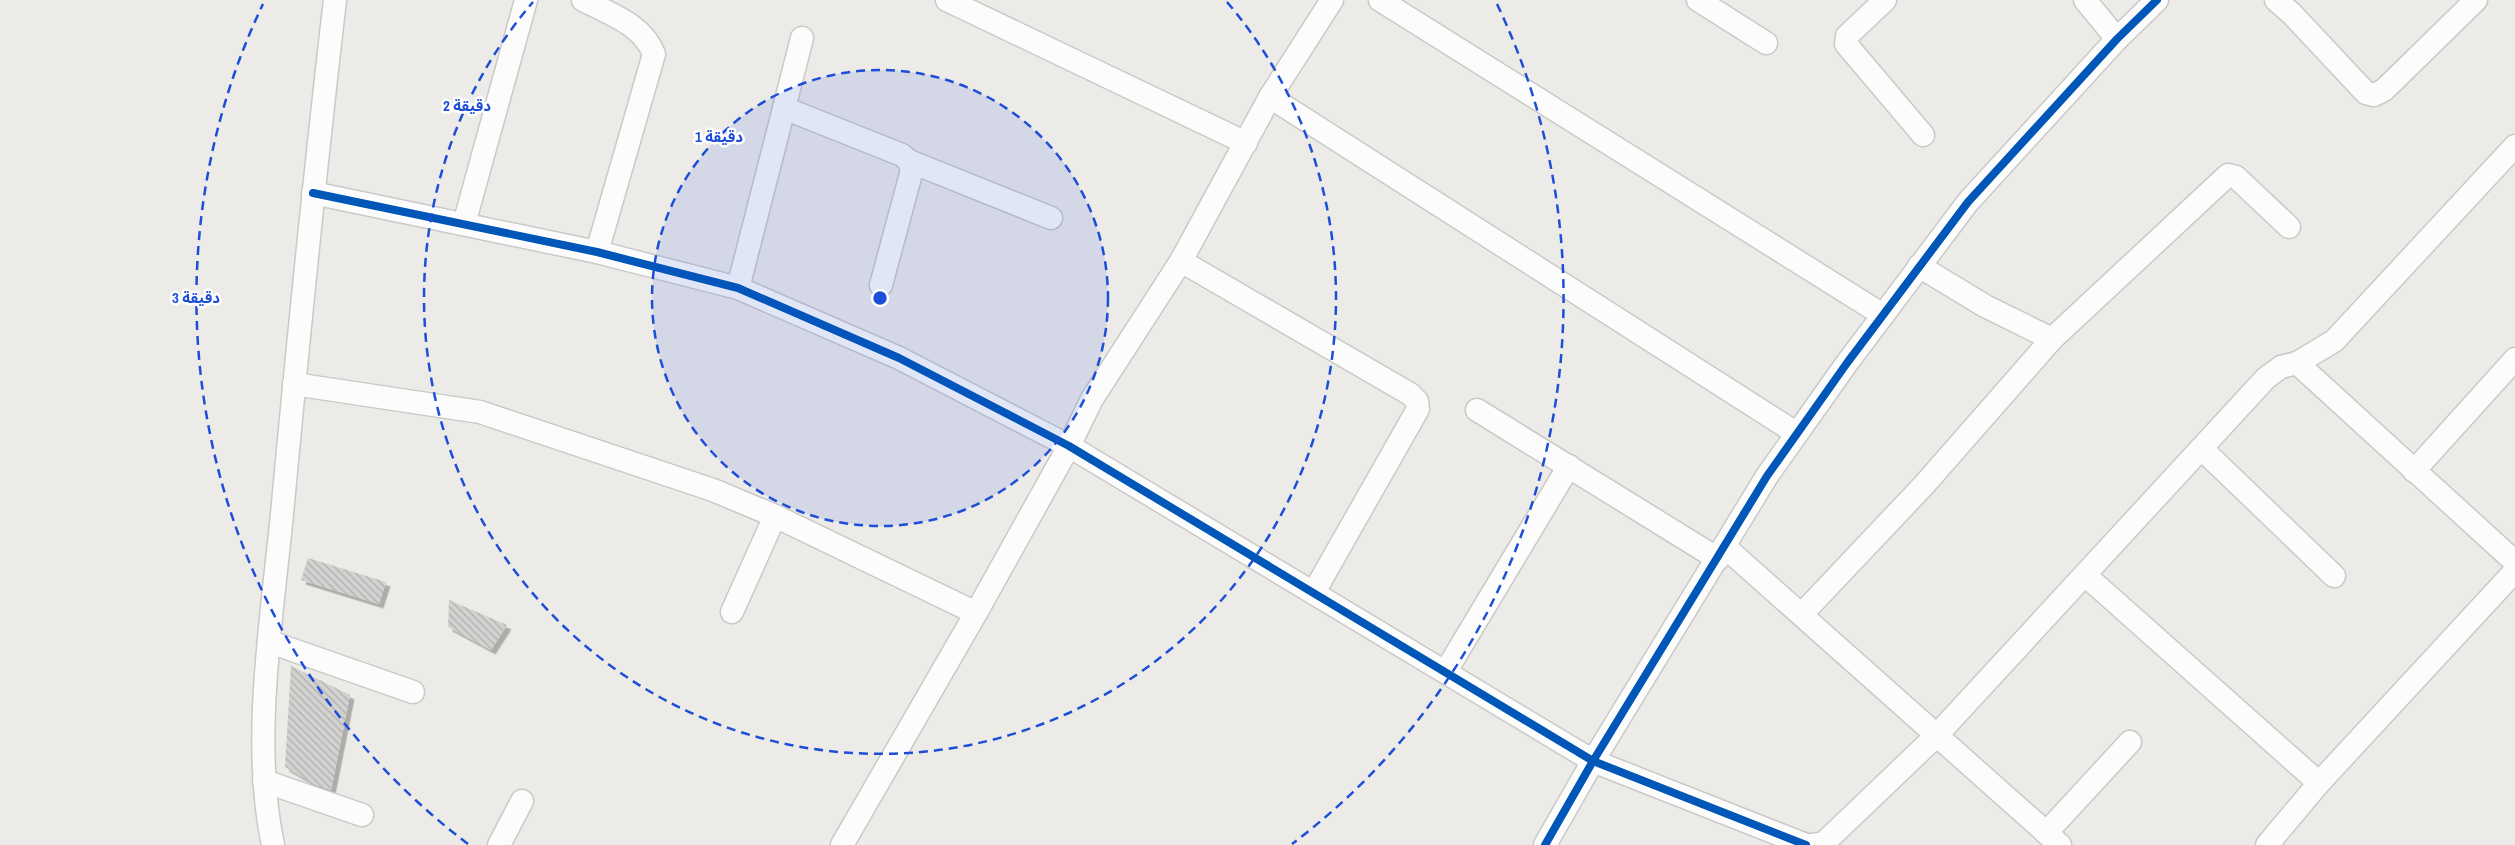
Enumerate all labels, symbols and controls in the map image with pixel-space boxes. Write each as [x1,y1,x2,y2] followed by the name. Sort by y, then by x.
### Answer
[443,95,491,116] text: 2 دقيقة
[695,126,743,147] text: 1 دقيقة
[172,287,220,308] text: 3 دقيقة
[871,289,889,307] centre of rings

